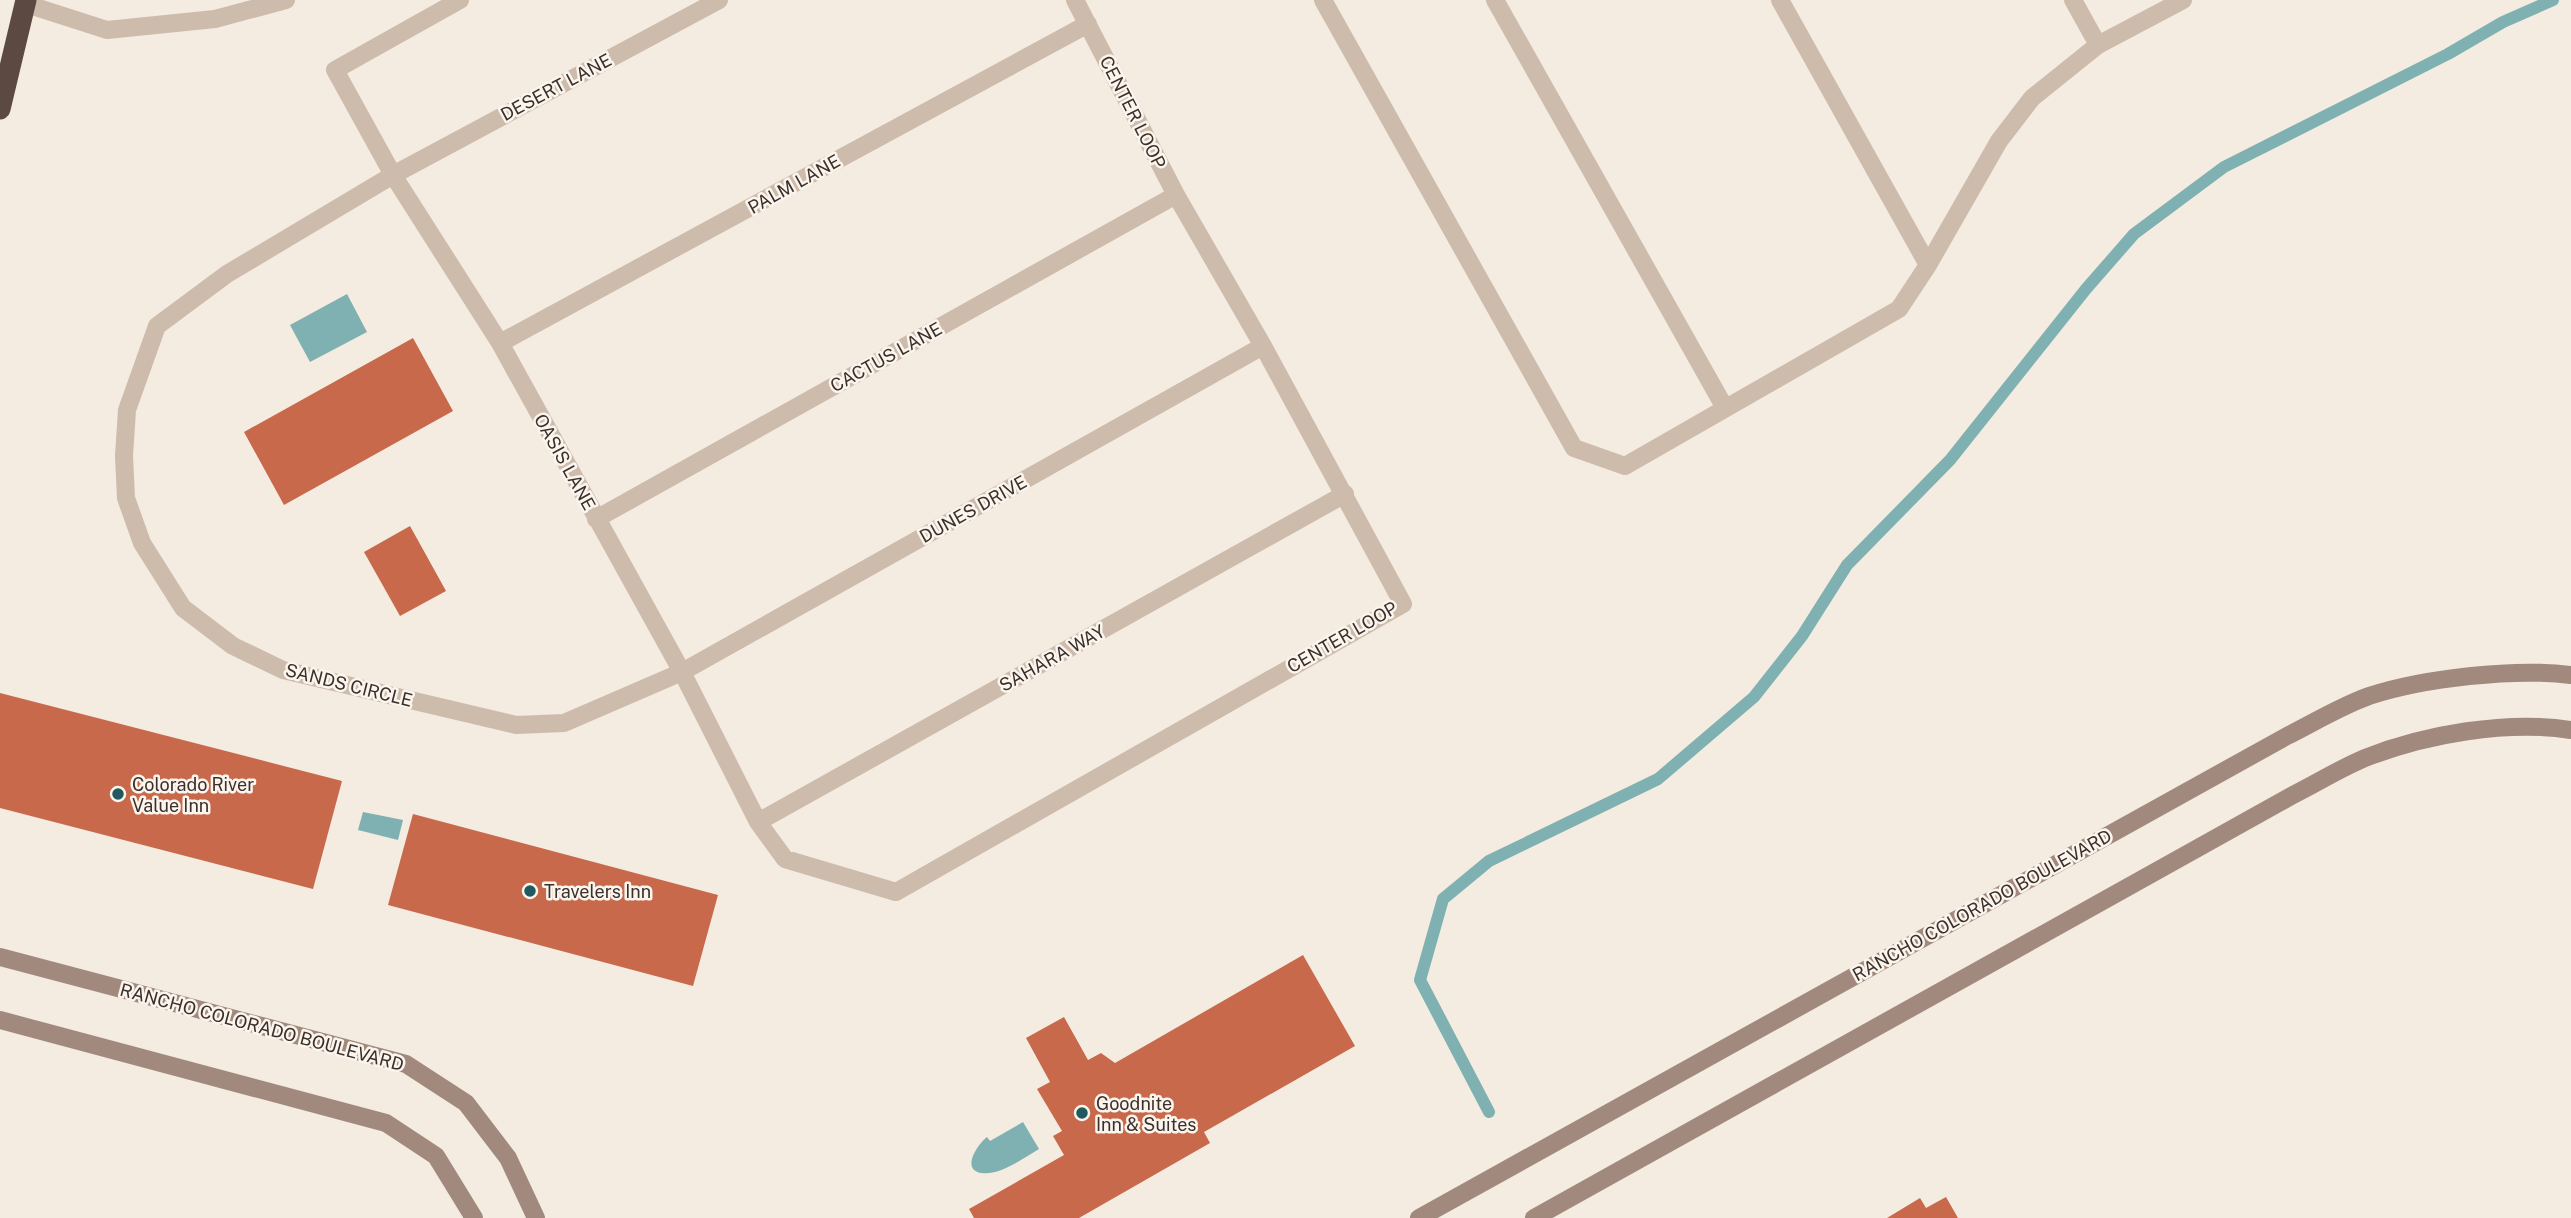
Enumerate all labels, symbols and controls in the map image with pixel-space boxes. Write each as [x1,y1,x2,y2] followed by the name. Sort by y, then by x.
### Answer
[497,49,615,125] street label: DESERT LANE
[1096,52,1170,172] street label: CENTER LOOP
[744,150,844,218] street label: PALM LANE
[827,318,945,396] street label: CACTUS LANE
[530,410,600,514] street label: OASIS LANE
[916,471,1030,547] street label: DUNES DRIVE
[1283,597,1401,677] street label: CENTER LOOP
[995,620,1109,696] street label: SAHARA WAY
[283,659,415,711] street label: SANDS CIRCLE
[132,774,254,816] place label: Colorado River Value Inn
[110,786,126,802] marker: Colorado River Value Inn
[1849,825,2115,985] street label: RANCHO COLORADO BOULEVARD
[544,881,651,902] place label: Travelers Inn
[522,883,538,899] marker: Travelers Inn
[118,979,406,1075] street label: RANCHO COLORADO BOULEVARD
[1096,1093,1196,1135] place label: Goodnite Inn & Suites
[1074,1105,1090,1121] marker: Goodnite Inn & Suites

